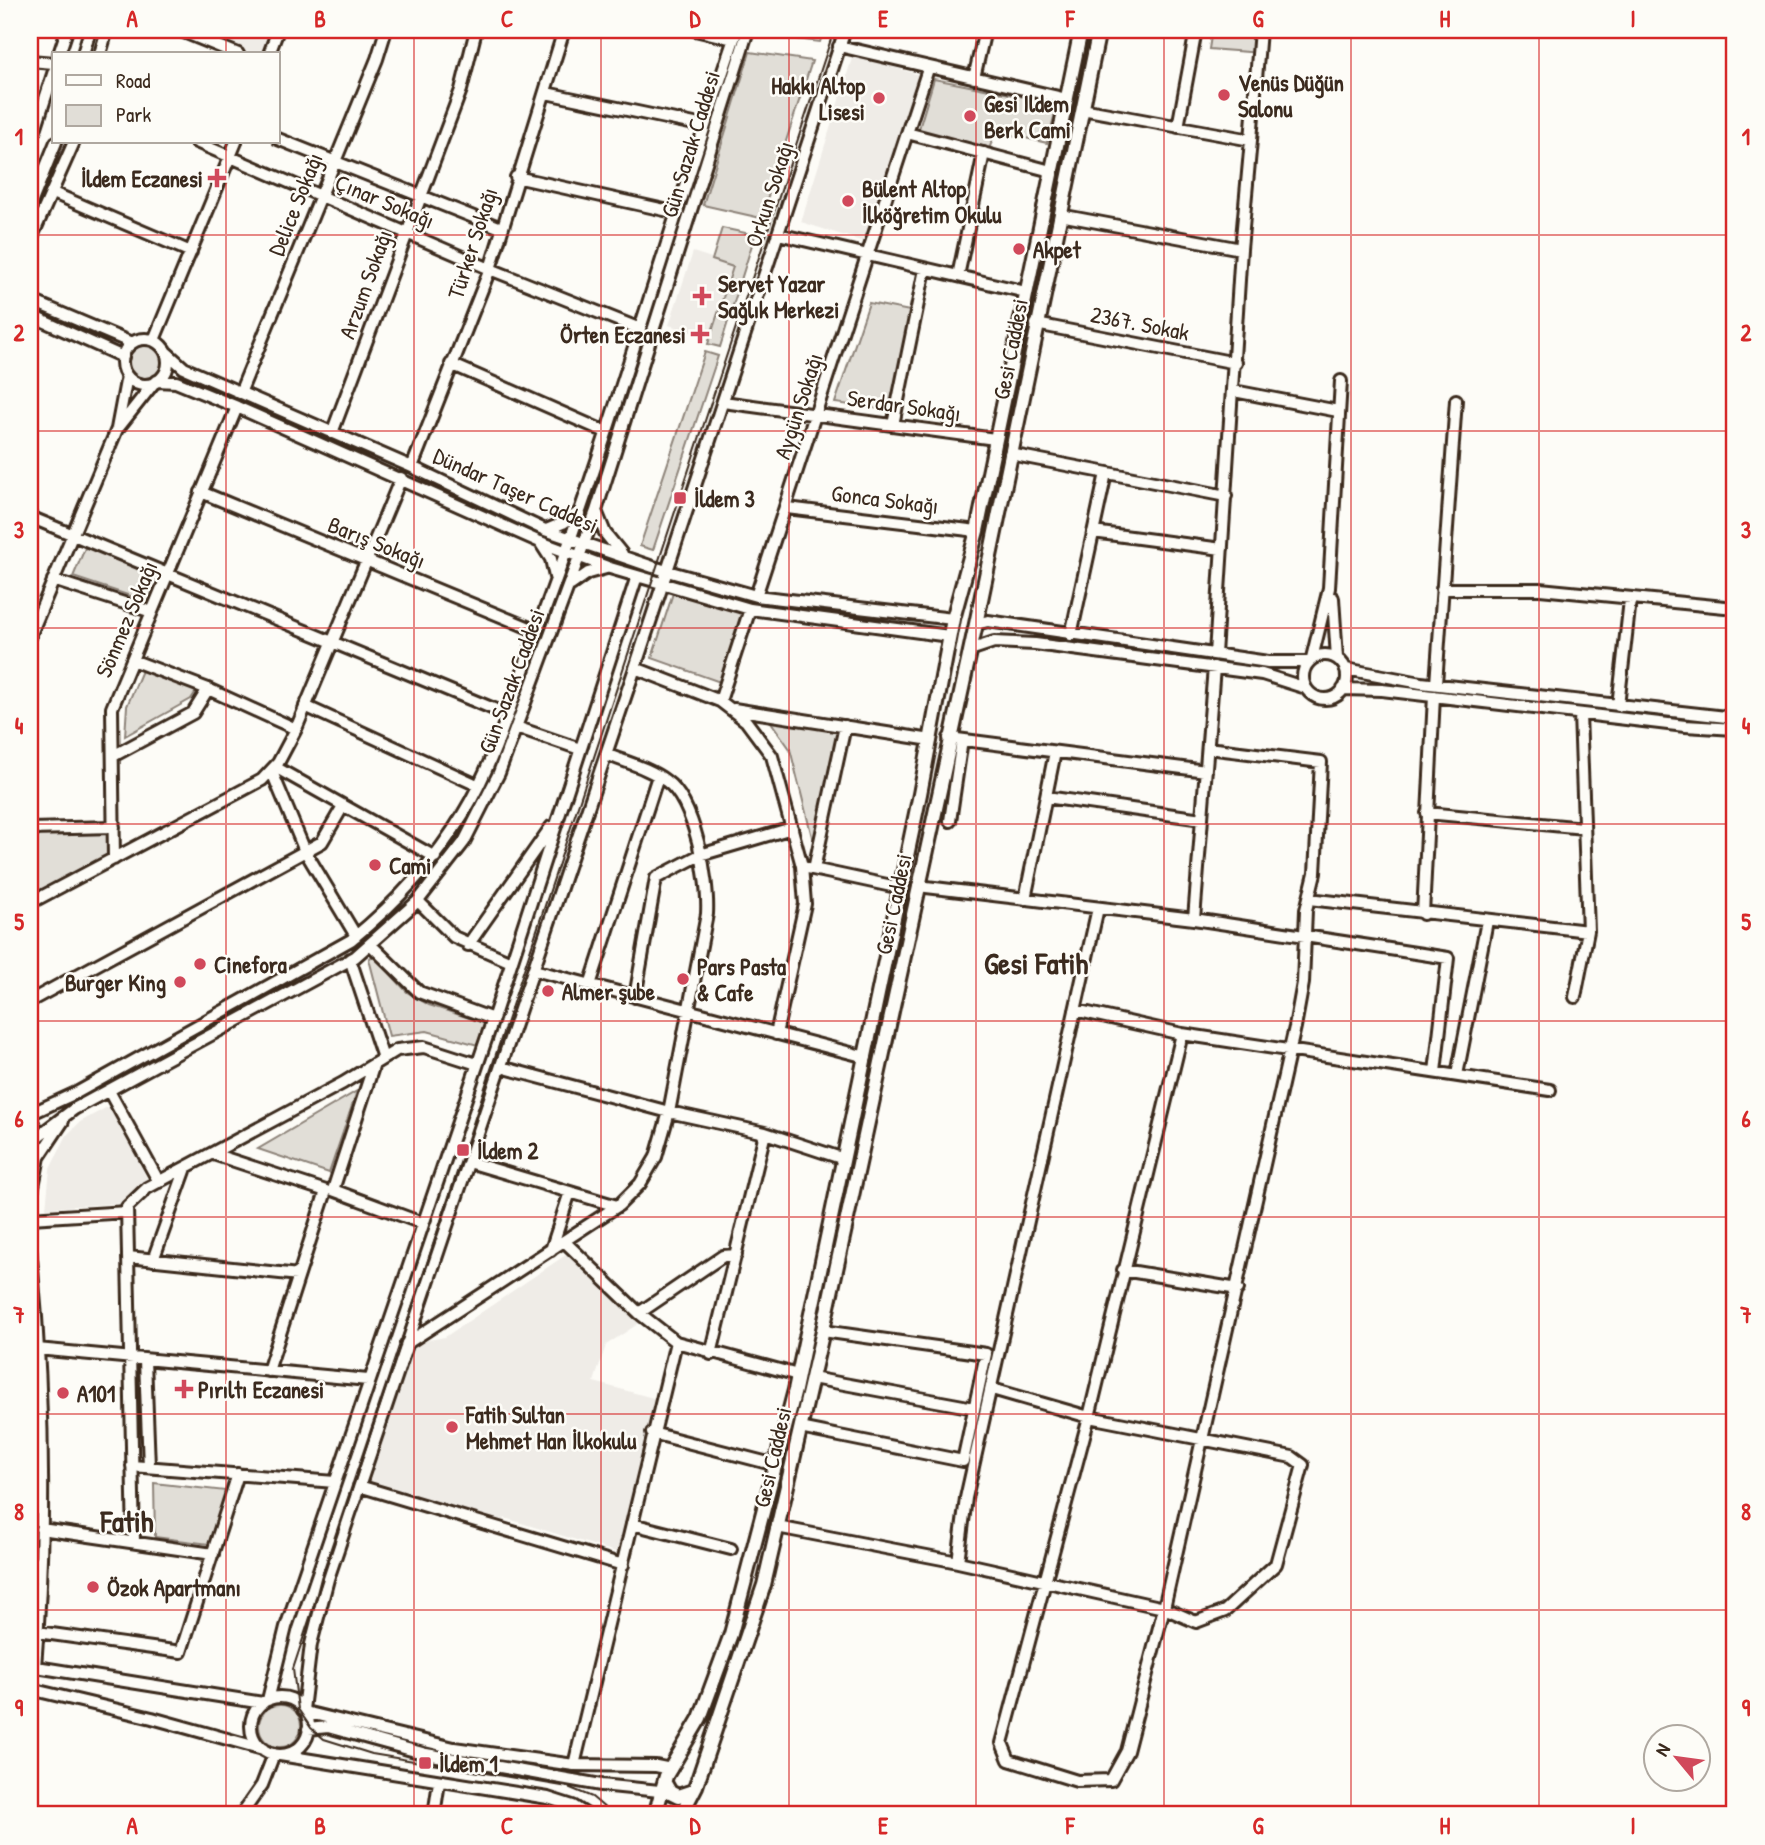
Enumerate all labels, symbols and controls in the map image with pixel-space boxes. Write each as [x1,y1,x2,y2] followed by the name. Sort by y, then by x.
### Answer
[126,3,138,34] text: A
[314,3,326,34] text: B
[501,3,513,34] text: C
[690,3,702,34] text: D
[878,3,889,34] text: E
[1065,3,1076,34] text: F
[1252,3,1264,34] text: G
[1440,3,1451,34] text: H
[1630,3,1636,34] text: I
[52,52,280,144] legend
[116,66,150,95] text: Road
[653,67,727,221] street label: Gün Sazak Caddesi
[1238,67,1344,124] place label: Venüs Düğün Salonu
[771,70,865,127] place label: Hakkı Altop Lisesi
[1216,87,1232,103] marker: Venüs Düğün Salonu
[984,88,1071,145] place label: Gesi Ildem Berk Cami
[871,90,887,106] marker: Hakkı Altop Lisesi
[116,100,151,129] text: Park
[962,108,978,124] marker: Gesi Ildem Berk Cami
[15,121,23,152] text: 1
[1742,121,1750,152] text: 1
[737,137,801,251] street label: Orkun Sokağı
[260,148,330,260] street label: Delice Sokağı
[81,163,203,194] place label: İldem Eczanesi
[331,166,439,236] street label: Çınar Sokağı
[209,170,225,186] marker: İldem Eczanesi
[862,173,1002,231] place label: Bülent Altop İlköğretim Okulu
[439,183,505,303] street label: Türker Sokağı
[840,193,856,209] marker: Bülent Altop İlköğretim Okulu
[331,225,399,343] street label: Arzum Sokağı
[1033,234,1082,266] place label: Akpet
[1011,241,1027,257] marker: Akpet
[718,268,839,326] place label: Servet Yazar Sağlık Merkezi
[692,286,712,306] marker: Servet Yazar Sağlık Merkezi
[985,296,1035,402] street label: Gesi Caddesi
[1088,298,1192,348] street label: 2367. Sokak
[14,317,25,348] text: 2
[1741,317,1752,348] text: 2
[560,319,686,350] place label: Örten Eczanesi
[692,326,708,342] marker: Örten Eczanesi
[766,349,830,463] street label: Aygün Sokağı
[845,382,963,428] street label: Serdar Sokağı
[429,440,603,540] street label: Dündar Taşer Caddesi
[830,477,940,521] street label: Gonca Sokağı
[694,483,755,514] place label: İldem 3
[672,490,688,506] marker: İldem 3
[324,508,430,576] street label: Barış Sokağı
[14,514,24,545] text: 3
[1741,514,1751,545] text: 3
[88,556,164,682] street label: Sönmez Sokağı
[470,604,552,758] street label: Gün Sazak Caddesi
[15,710,24,741] text: 4
[1742,710,1751,741] text: 4
[389,850,431,881] place label: Cami
[867,851,919,957] street label: Gesi Caddesi
[367,857,383,873] marker: Cami
[14,906,24,937] text: 5
[1741,906,1751,937] text: 5
[984,943,1088,983] district label: Gesi Fatih
[214,949,287,980] place label: Cinefora
[697,951,786,1008] place label: Pars Pasta & Cafe
[192,956,208,972] marker: Cinefora
[65,967,166,999] place label: Burger King
[675,971,691,987] marker: Pars Pasta & Cafe
[172,974,188,990] marker: Burger King
[562,976,656,1007] place label: Almer şube
[540,983,556,999] marker: Almer şube
[14,1103,24,1134] text: 6
[1741,1103,1751,1134] text: 6
[477,1135,539,1166] place label: İldem 2
[455,1142,471,1158] marker: İldem 2
[12,1299,25,1330] text: 7
[1739,1299,1752,1330] text: 7
[198,1374,324,1405] place label: Pırıltı Eczanesi
[77,1378,115,1409] place label: A101
[176,1381,192,1397] marker: Pırıltı Eczanesi
[55,1385,71,1401] marker: A101
[465,1399,637,1456] place label: Fatih Sultan Mehmet Han İlkokulu
[745,1404,799,1510] street label: Gesi Caddesi
[444,1419,460,1435] marker: Fatih Sultan Mehmet Han İlkokulu
[14,1496,24,1527] text: 8
[1741,1496,1751,1527] text: 8
[100,1501,154,1541] district label: Fatih
[107,1572,241,1604] place label: Özok Apartmanı
[85,1579,101,1595] marker: Özok Apartmanı
[15,1692,24,1723] text: 9
[1742,1692,1751,1723] text: 9
[1642,1722,1712,1792] north arrow
[1648,1739,1676,1760] text: N
[439,1748,498,1779] place label: İldem 1
[417,1755,433,1771] marker: İldem 1
[126,1810,138,1841] text: A
[314,1810,326,1841] text: B
[501,1810,513,1841] text: C
[690,1810,702,1841] text: D
[878,1810,889,1841] text: E
[1065,1810,1076,1841] text: F
[1252,1810,1264,1841] text: G
[1440,1810,1451,1841] text: H
[1630,1810,1636,1841] text: I

